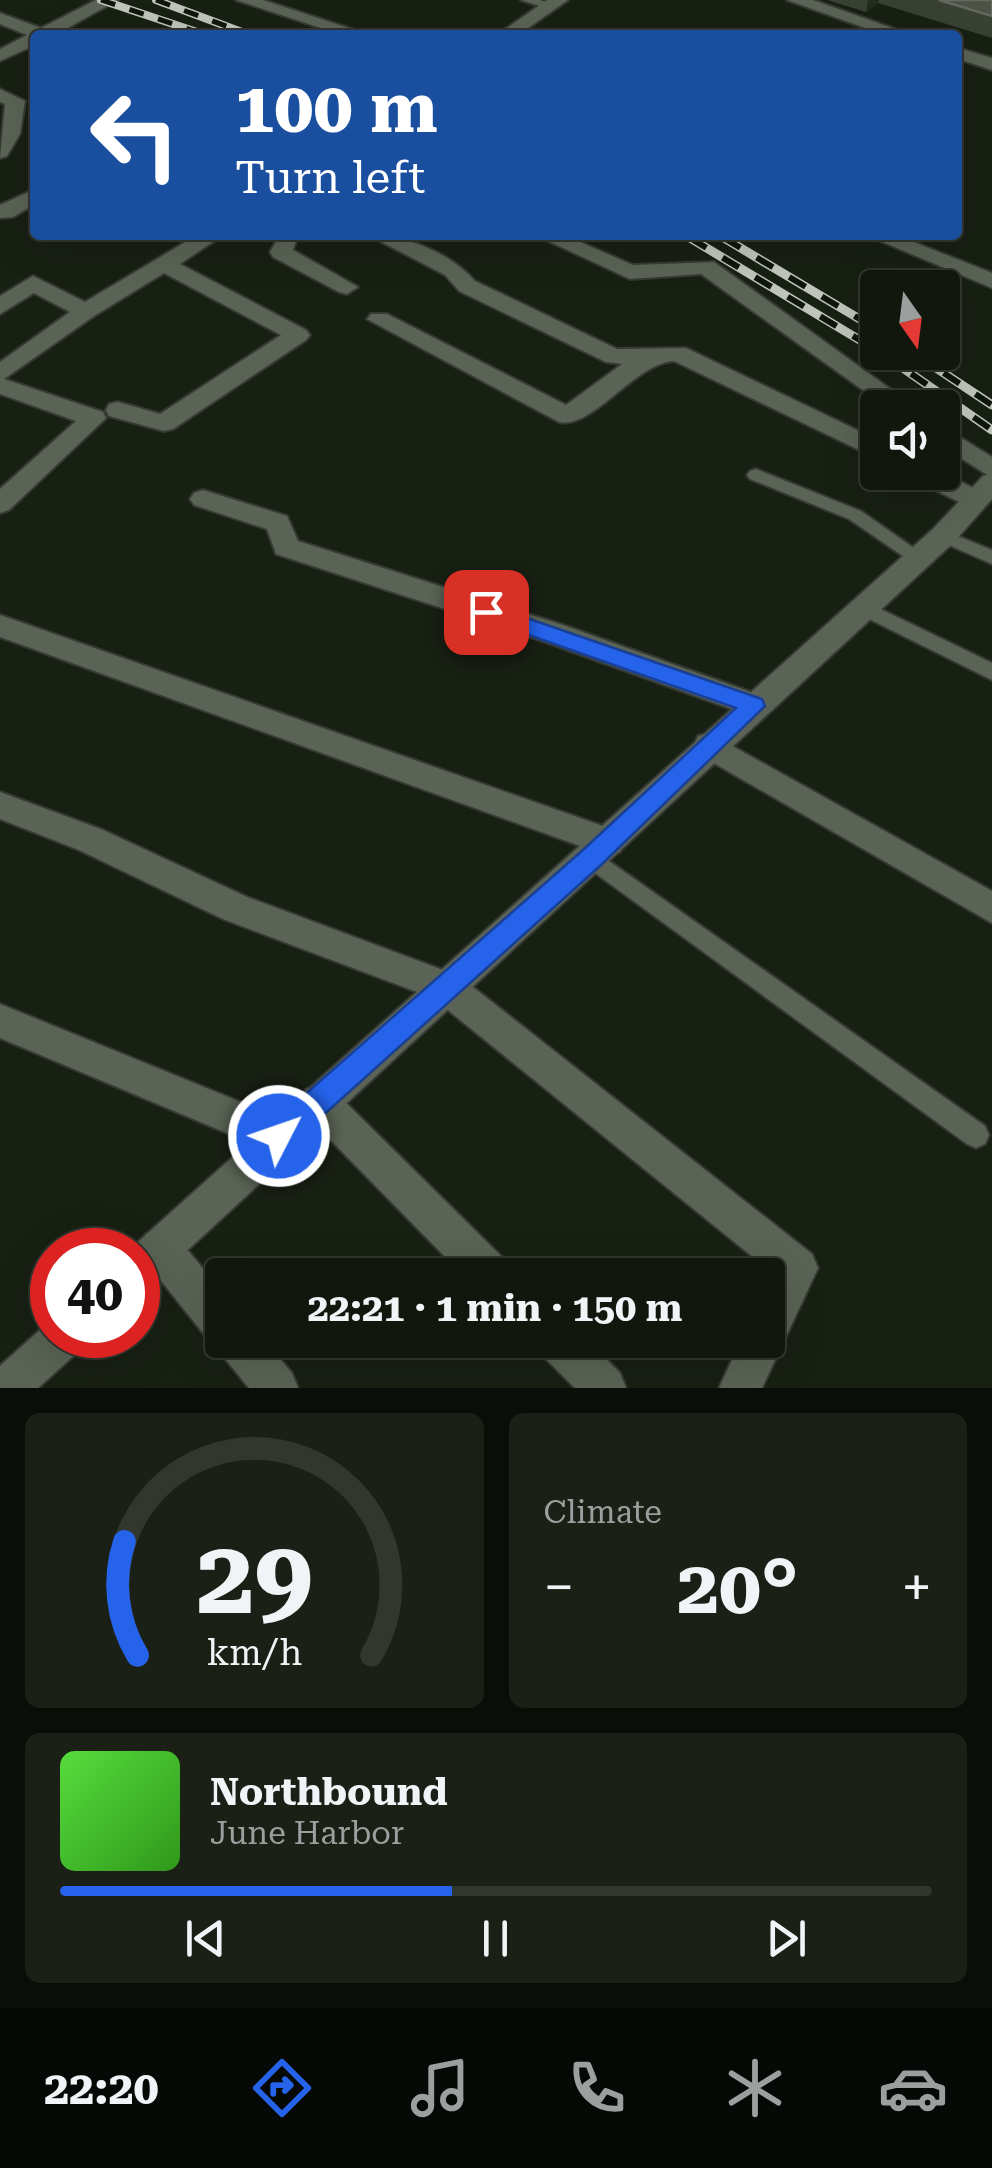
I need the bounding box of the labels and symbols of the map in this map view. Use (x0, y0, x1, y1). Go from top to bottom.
north arrow (860, 270, 960, 370)
pin (444, 570, 529, 655)
position arrow (227, 1084, 331, 1188)
speed limit sign: 40 (30, 1228, 160, 1358)

